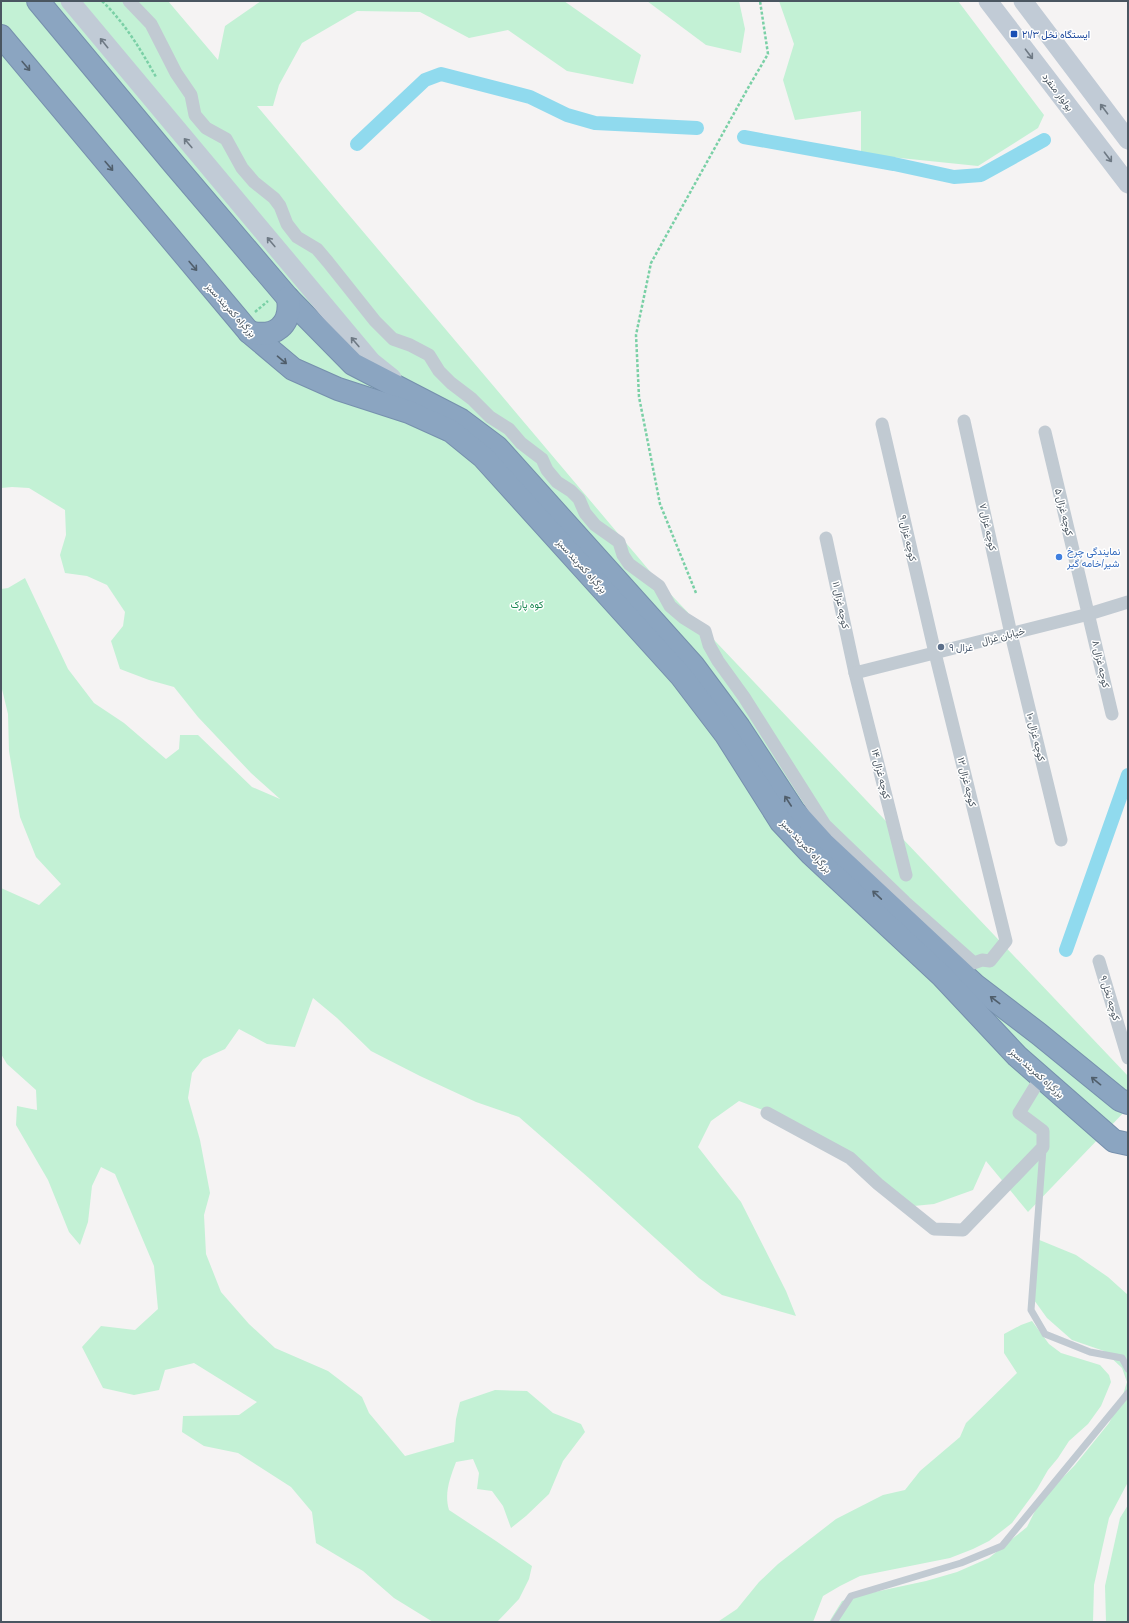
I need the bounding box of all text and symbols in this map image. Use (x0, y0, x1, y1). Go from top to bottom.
place label: ایستگاه نخل ۲۱/۳ (1022, 28, 1090, 41)
marker: ایستگاه نخل ۲۱/۳ (1009, 29, 1019, 39)
one-way arrow (100, 38, 108, 49)
one-way arrow (1025, 48, 1034, 59)
one-way arrow (21, 61, 30, 72)
street label: بولوار منفرد (1039, 70, 1077, 114)
one-way arrow (1100, 103, 1109, 114)
one-way arrow (183, 137, 192, 148)
one-way arrow (1104, 152, 1112, 163)
one-way arrow (105, 161, 113, 172)
one-way arrow (267, 237, 276, 248)
one-way arrow (188, 260, 197, 271)
street label: بزرگراه کمربند سبز (202, 279, 259, 340)
one-way arrow (350, 336, 359, 347)
one-way arrow (277, 355, 287, 364)
street label: کوچه غزال ۵ (1051, 487, 1076, 538)
street label: کوچه غزال ۷ (975, 502, 1000, 553)
street label: کوچه غزال ۹ (895, 514, 920, 563)
street label: بزرگراه کمربند سبز (553, 535, 610, 596)
place label: نمایندگی چرخ شیر/خامه گیر (1066, 545, 1120, 570)
marker: نمایندگی چرخ شیر/خامه گیر (1054, 552, 1064, 562)
street label: کوچه غزال ۱۱ (829, 580, 852, 631)
park label: کوه پارک (511, 598, 544, 612)
street label: خیابان غزال (980, 624, 1027, 648)
street label: کوچه غزال ۸ (1088, 639, 1113, 690)
place label: غزال ۹ (949, 641, 973, 654)
marker: غزال ۹ (936, 642, 946, 652)
street label: کوچه غزال ۱۰ (1023, 711, 1048, 763)
street label: کوچه غزال ۱۴ (868, 748, 894, 801)
street label: کوچه غزال ۱۲ (954, 756, 980, 809)
one-way arrow (783, 795, 791, 807)
street label: بزرگراه کمربند سبز (777, 816, 834, 876)
one-way arrow (872, 890, 882, 899)
street label: کوچه نخل ۹ (1096, 974, 1123, 1023)
one-way arrow (989, 996, 1000, 1004)
street label: بزرگراه کمربند سبز (1006, 1044, 1067, 1101)
one-way arrow (1091, 1077, 1102, 1086)

